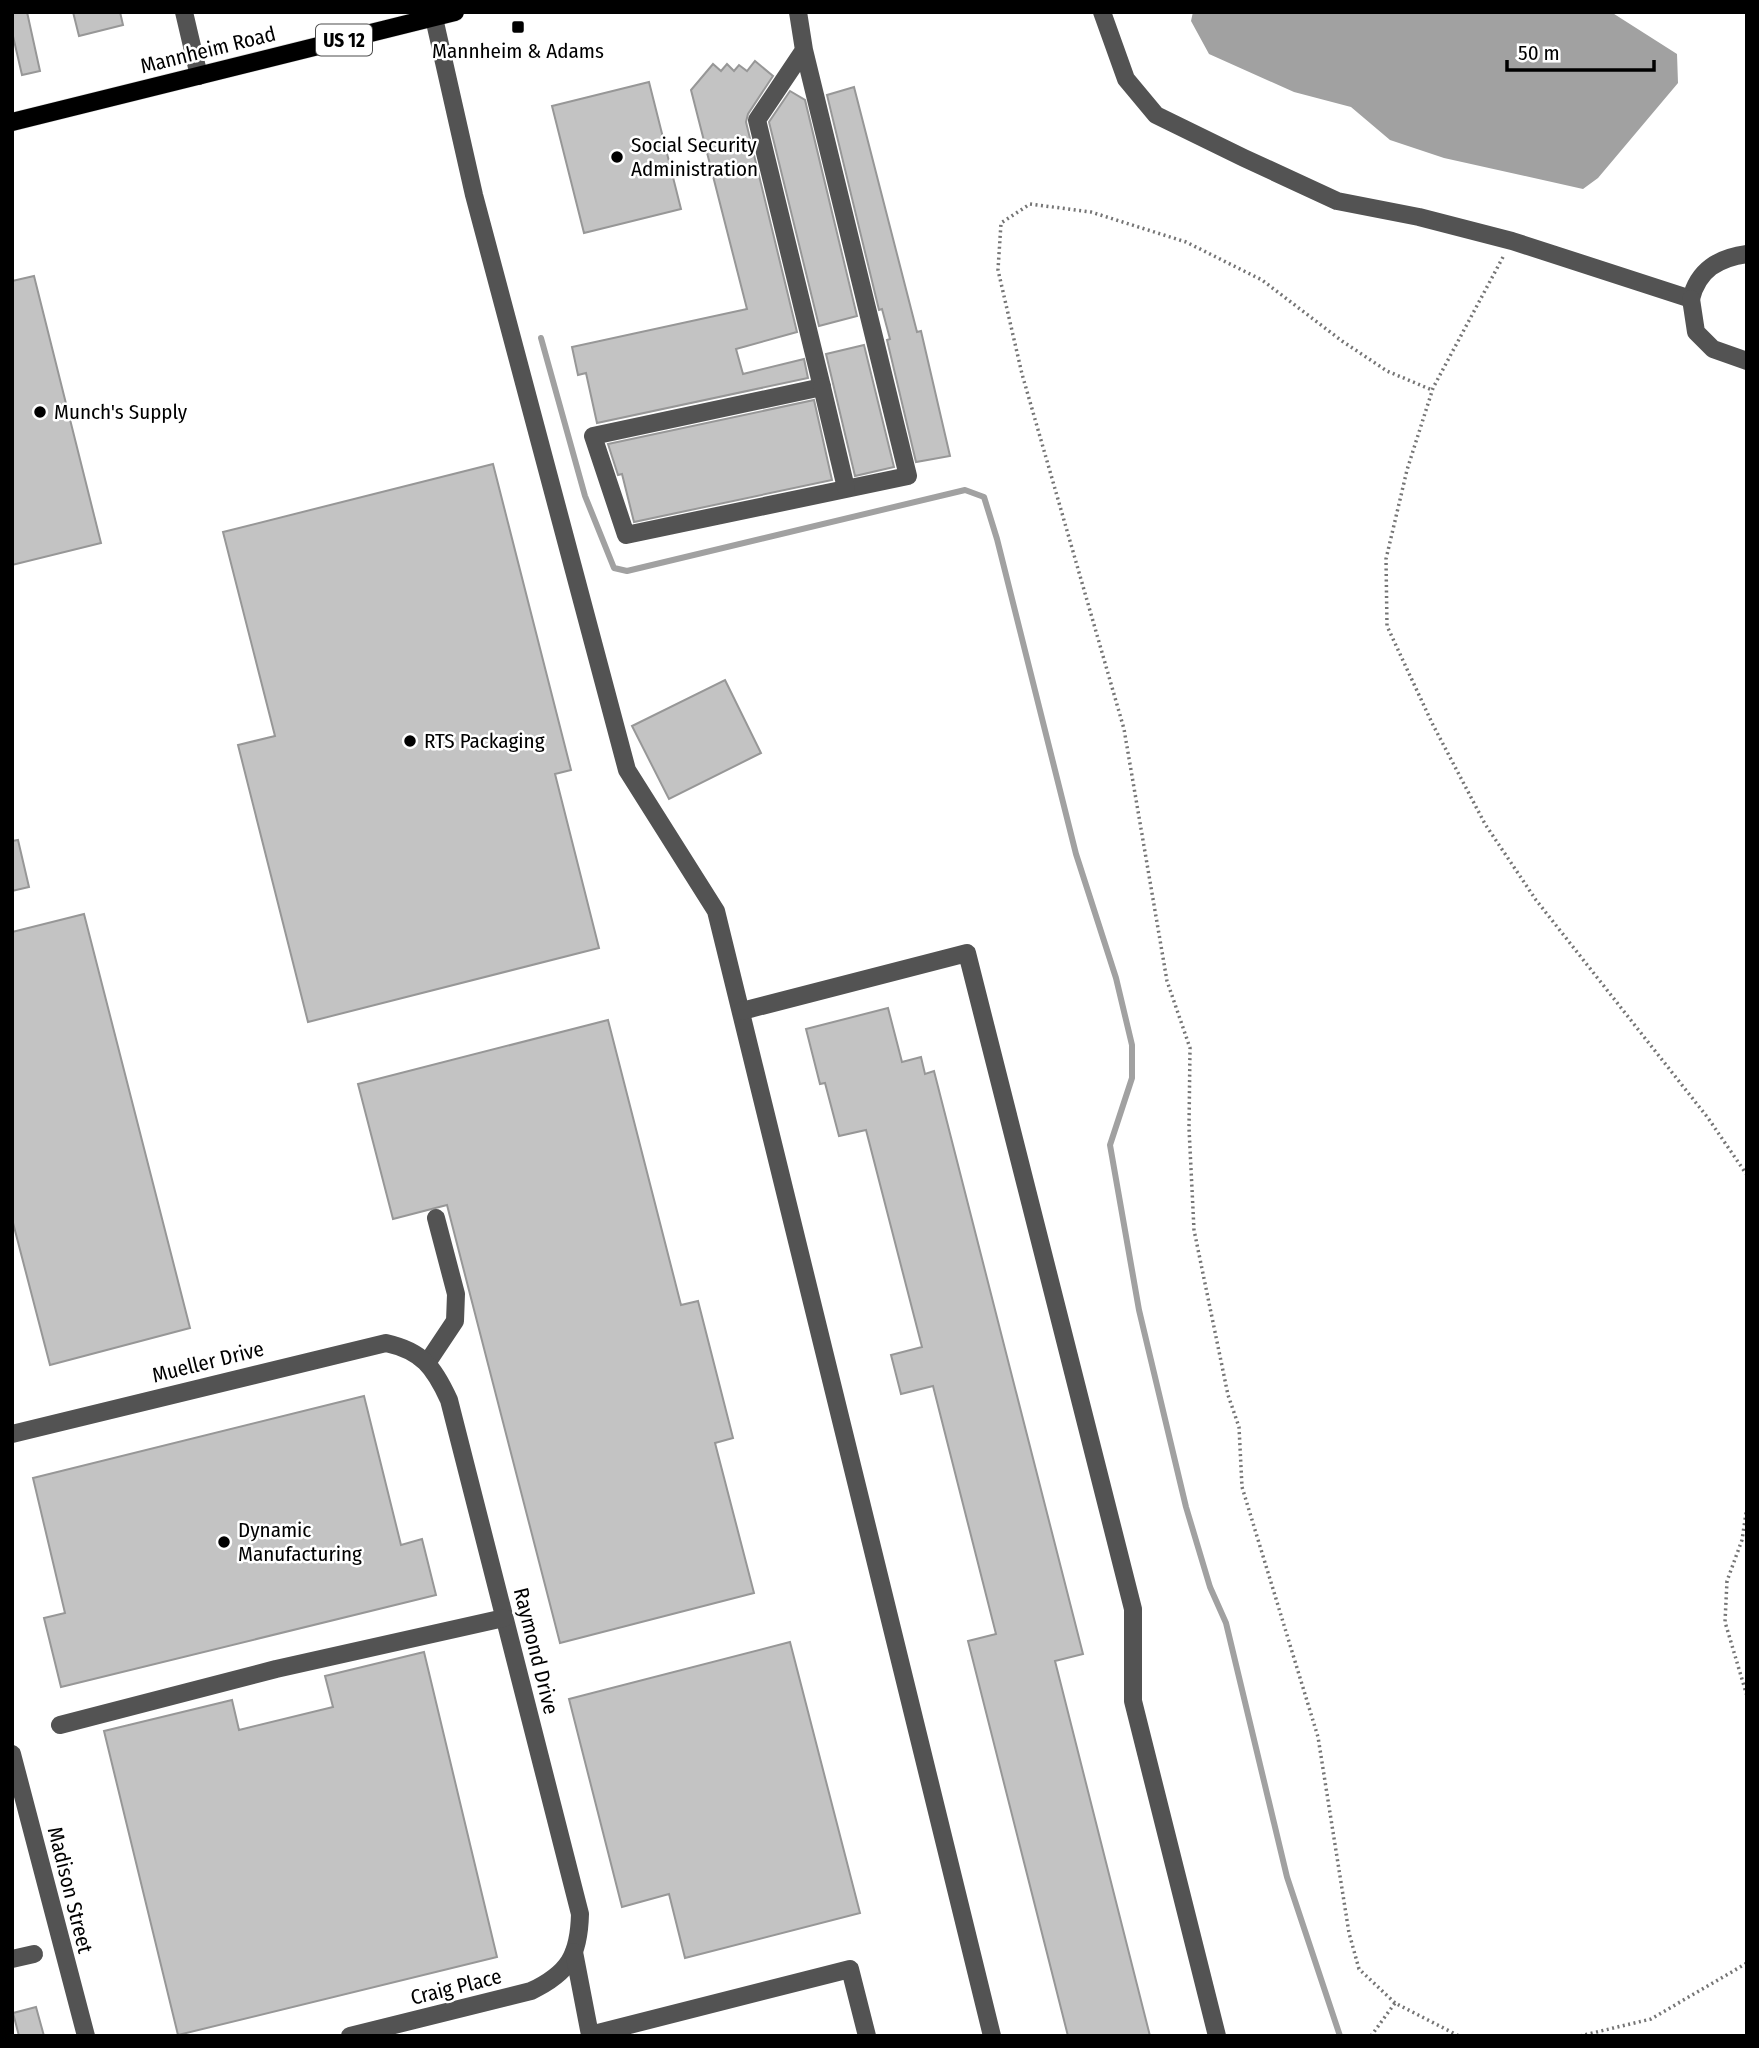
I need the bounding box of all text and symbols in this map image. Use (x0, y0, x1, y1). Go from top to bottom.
marker: Mannheim & Adams (510, 19, 526, 35)
street label: Mannheim Road (138, 21, 278, 79)
road number: US 12 (316, 24, 372, 56)
scale bar (1507, 28, 1654, 72)
place label: Mannheim & Adams (432, 38, 604, 64)
text: 50 m (1518, 40, 1560, 66)
place label: Social Security Administration (631, 132, 758, 182)
marker: Social Security Administration (609, 149, 625, 165)
place label: Munch's Supply (54, 399, 188, 425)
marker: Munch's Supply (32, 404, 48, 420)
place label: RTS Packaging (424, 728, 545, 754)
marker: RTS Packaging (402, 733, 418, 749)
street label: Mueller Drive (149, 1336, 267, 1388)
place label: Dynamic Manufacturing (238, 1517, 362, 1567)
marker: Dynamic Manufacturing (216, 1534, 232, 1550)
street label: Raymond Drive (508, 1585, 564, 1717)
street label: Madison Street (42, 1824, 98, 1956)
street label: Craig Place (408, 1963, 504, 2011)

